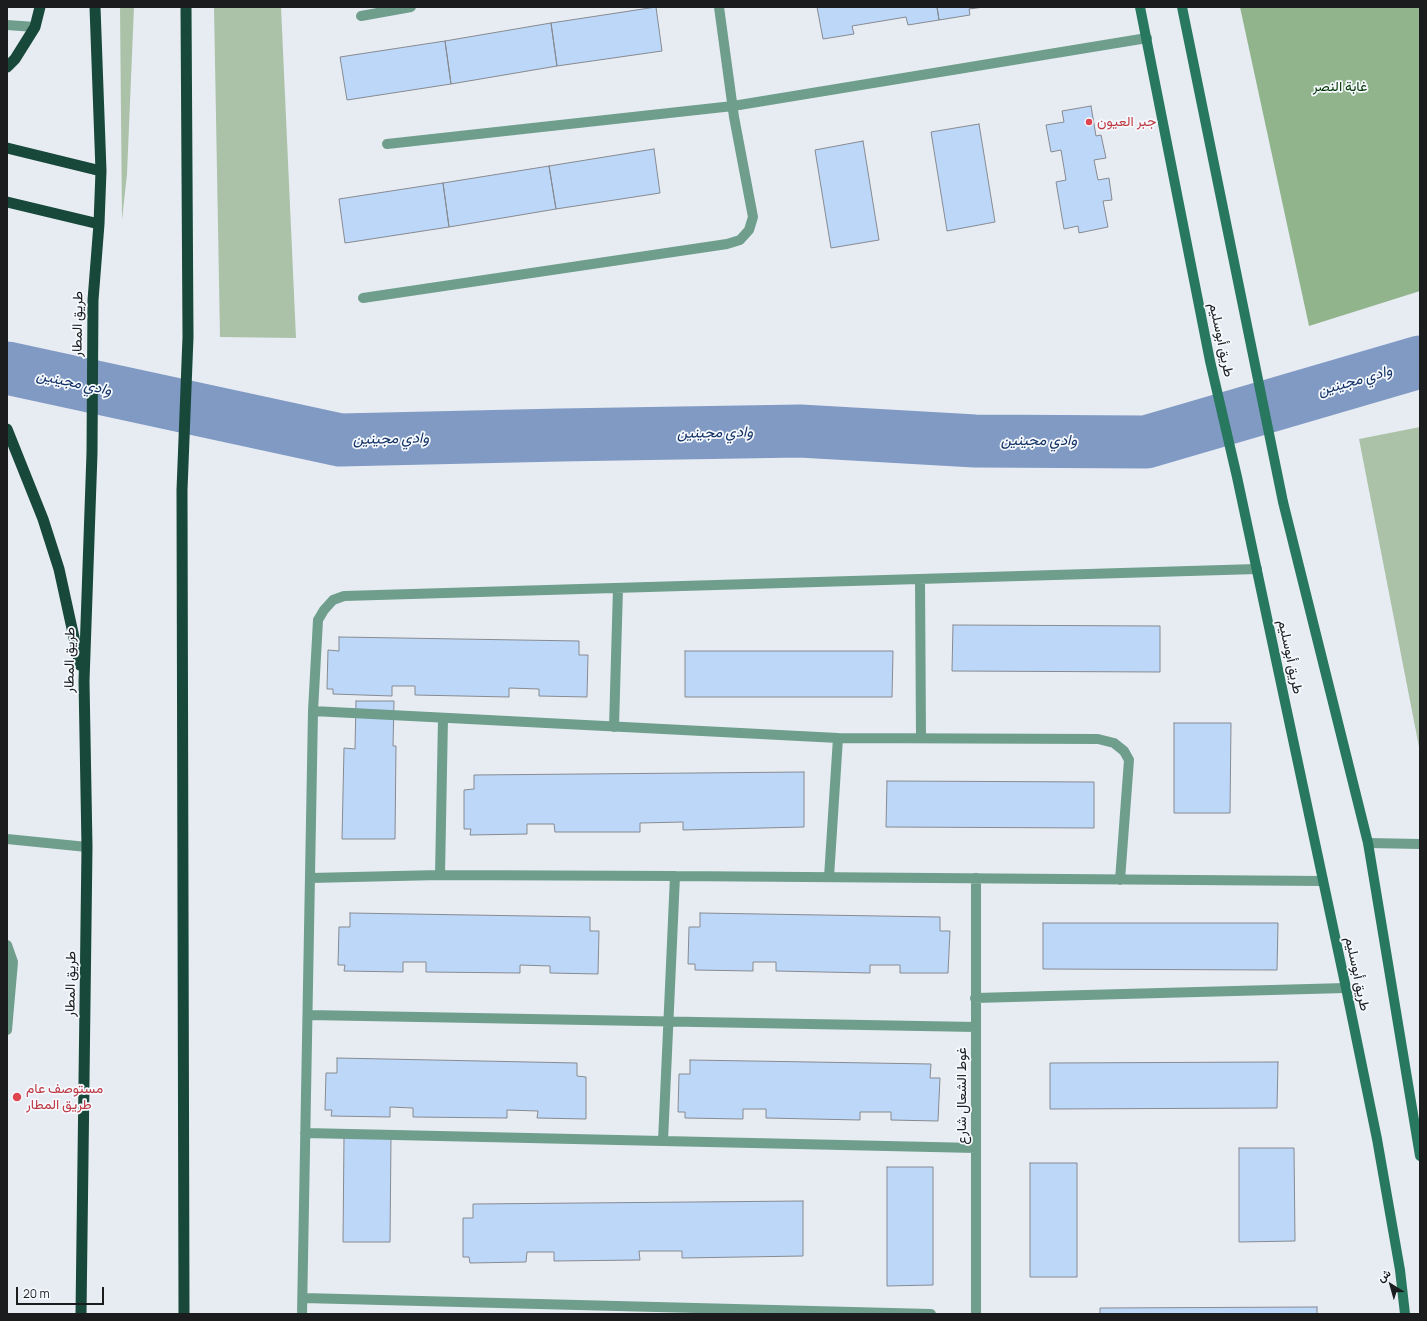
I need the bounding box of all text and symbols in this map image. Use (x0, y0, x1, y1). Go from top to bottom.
park label: غابة النصر (1313, 79, 1367, 95)
place label: جبر العيون (1097, 114, 1156, 130)
marker: جبر العيون (1084, 117, 1094, 127)
street label: طريق المطار (69, 291, 87, 357)
street label: طريق أبوسليم (1205, 301, 1237, 379)
water label: وادي مجينين (1316, 362, 1394, 400)
water label: وادي مجينين (35, 366, 113, 400)
water label: وادي مجينين (677, 423, 753, 443)
water label: وادي مجينين (353, 429, 429, 449)
water label: وادي مجينين (1001, 432, 1077, 450)
street label: طريق أبوسليم (1274, 618, 1306, 696)
street label: طريق المطار (61, 627, 79, 693)
street label: طريق أبوسليم (1341, 935, 1373, 1013)
street label: طريق المطار (62, 951, 80, 1017)
street label: غوط الشعال شارع (954, 1047, 970, 1145)
place label: مستوصف عام طريق المطار (26, 1081, 103, 1114)
marker: مستوصف عام طريق المطار (11, 1091, 23, 1103)
north arrow (1371, 1265, 1411, 1305)
text: ش (1374, 1265, 1393, 1285)
scale bar (18, 1279, 106, 1305)
text: 20 m (23, 1285, 50, 1302)

